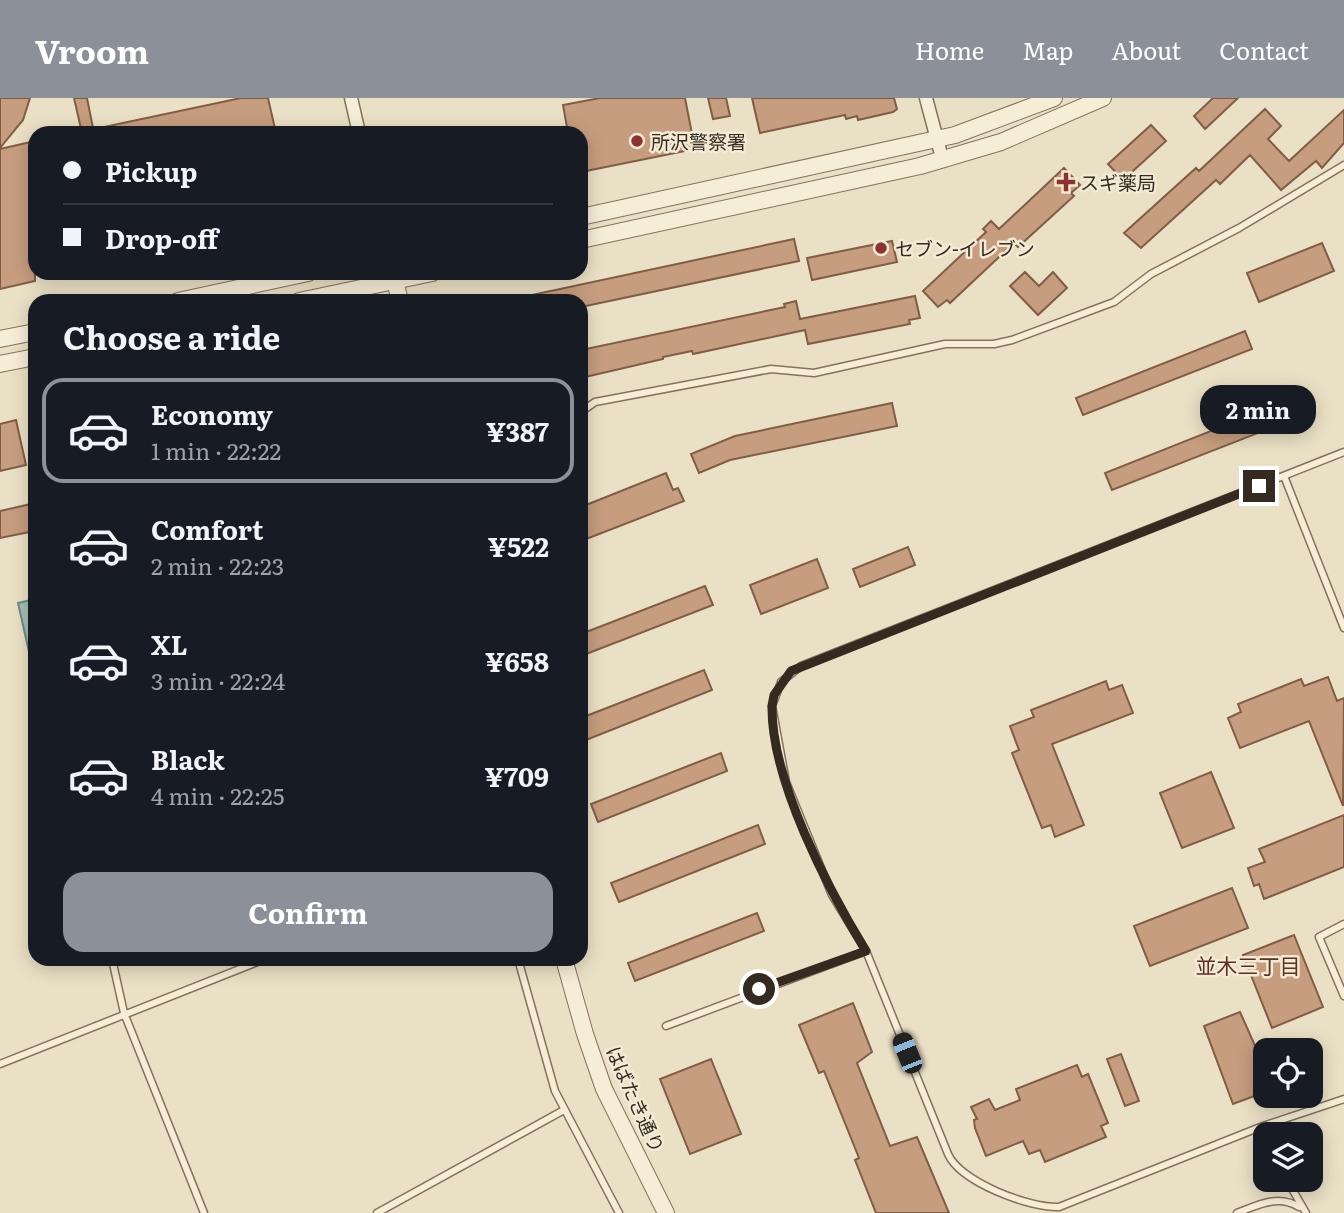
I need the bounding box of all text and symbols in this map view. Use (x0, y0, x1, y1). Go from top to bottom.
text: Vroom (35, 25, 149, 74)
text: Home (915, 32, 984, 67)
text: Map (1022, 32, 1073, 67)
text: About (1111, 32, 1181, 67)
text: Contact (1219, 32, 1309, 67)
place label: 所沢警察署 (651, 127, 746, 155)
marker: 所沢警察署 (629, 133, 645, 149)
text: Pickup (105, 151, 197, 190)
place label: スギ薬局 (1080, 168, 1156, 196)
marker: スギ薬局 (1058, 174, 1074, 190)
text: Drop-off (105, 218, 218, 257)
place label: セブン-イレブン (895, 234, 1035, 262)
marker: セブン-イレブン (873, 240, 889, 256)
text: Choose a ride (63, 312, 280, 360)
callout: 2 min (1201, 384, 1317, 434)
text: 2 min (1226, 392, 1290, 426)
text: Economy (151, 394, 273, 433)
icon: car (67, 399, 130, 462)
text: ¥387 (486, 411, 549, 450)
text: 1 min · 22:22 (151, 433, 281, 467)
route end (1243, 470, 1275, 502)
text: Comfort (151, 509, 263, 548)
icon: car (67, 514, 130, 577)
text: ¥522 (488, 526, 549, 565)
text: 2 min · 22:23 (151, 548, 284, 582)
text: XL (151, 624, 188, 663)
icon: car (67, 629, 130, 692)
text: ¥658 (485, 641, 549, 680)
text: 3 min · 22:24 (151, 663, 285, 697)
text: Black (151, 739, 225, 778)
icon: car (67, 744, 130, 807)
text: ¥709 (484, 756, 549, 795)
text: 4 min · 22:25 (151, 778, 284, 812)
button: Confirm (63, 872, 553, 952)
district label: 並木三丁目 (1196, 949, 1301, 980)
route start (743, 973, 775, 1005)
car (890, 1030, 925, 1076)
map controls (1253, 1038, 1323, 1192)
button: locate (1253, 1038, 1323, 1108)
street label: はばたき通り (600, 1041, 672, 1157)
button: layers (1253, 1122, 1323, 1192)

